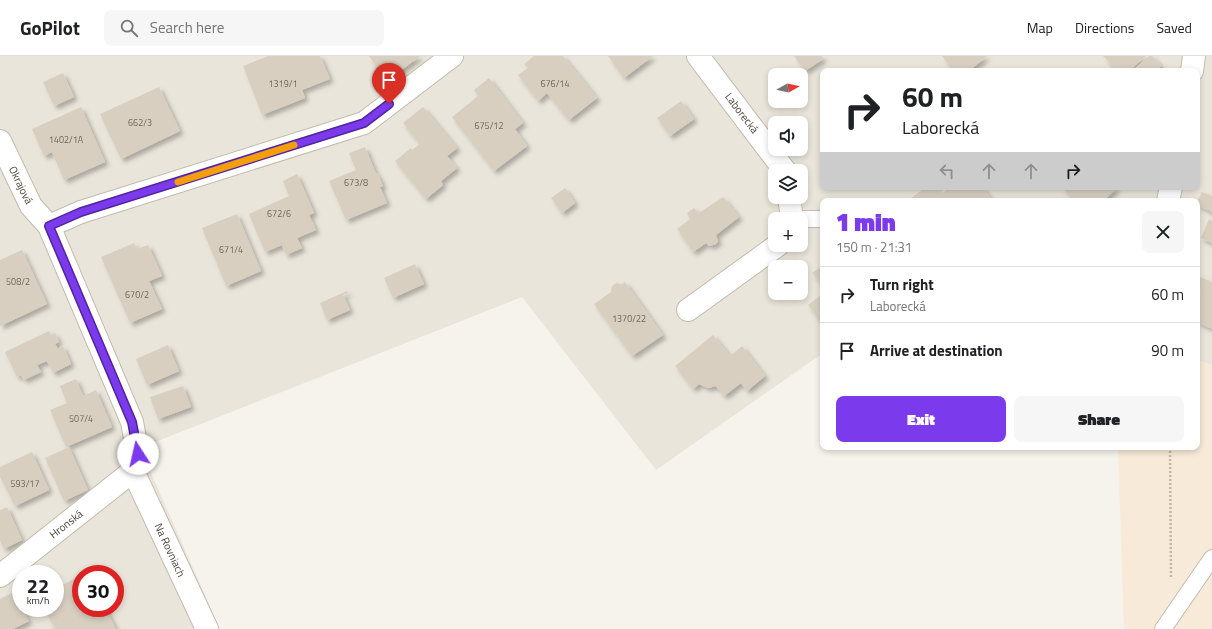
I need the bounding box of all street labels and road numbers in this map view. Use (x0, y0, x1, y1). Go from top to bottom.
street label: Laborecká (721, 89, 763, 137)
street label: Okrajová (5, 163, 37, 207)
street label: Hronská (46, 505, 87, 542)
street label: Na Rovniach (151, 521, 189, 580)

